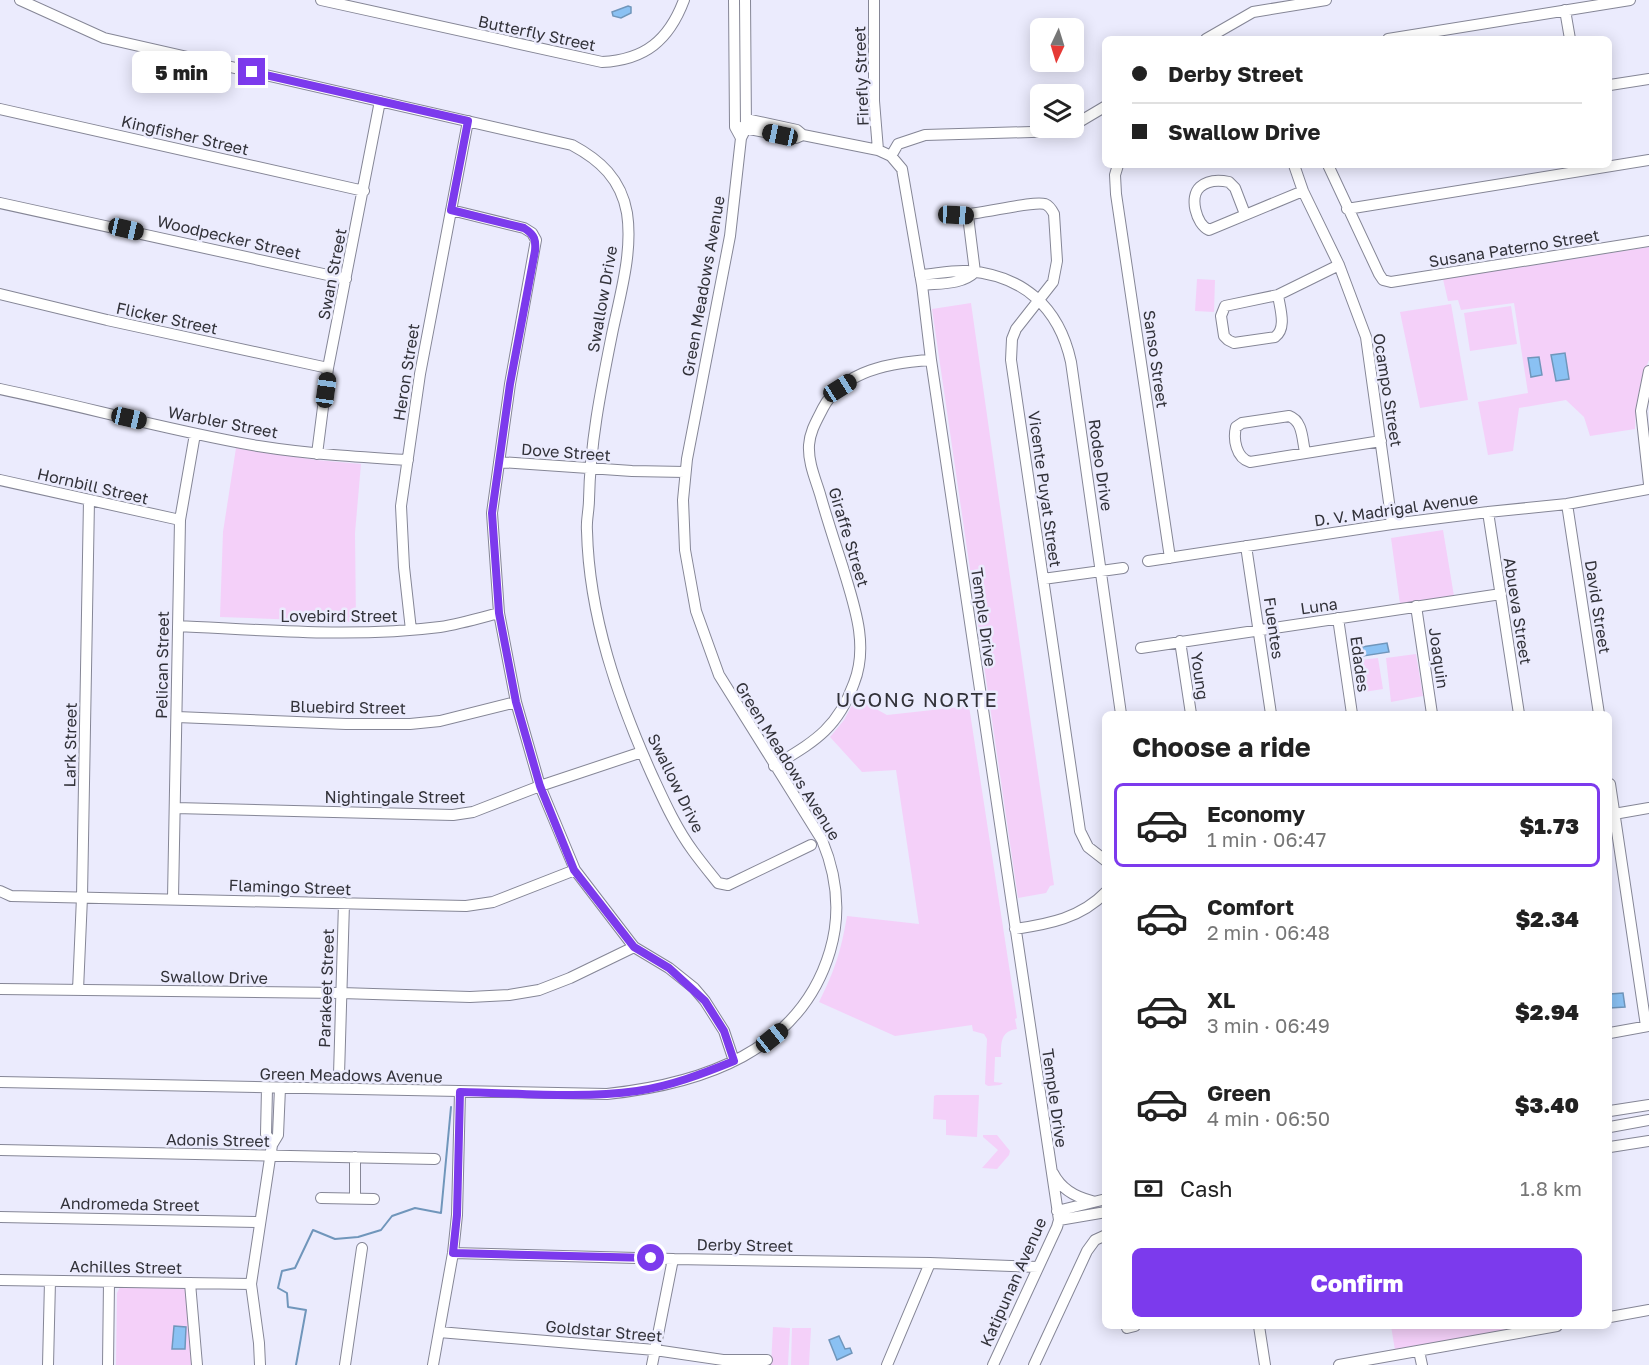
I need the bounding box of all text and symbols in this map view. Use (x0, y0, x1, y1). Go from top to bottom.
street label: Butterfly Street (476, 11, 598, 55)
north arrow (1030, 18, 1084, 72)
map controls (1030, 18, 1084, 138)
street label: Firefly Street (849, 26, 873, 126)
callout: 5 min (132, 51, 231, 93)
route end (238, 58, 265, 85)
text: 5 min (155, 60, 208, 84)
text: Derby Street (1168, 60, 1303, 87)
button: layers (1030, 84, 1084, 138)
street label: Kingfisher Street (119, 111, 251, 159)
text: Swallow Drive (1168, 118, 1321, 145)
car (761, 122, 799, 148)
street label: Green Meadows Avenue (677, 194, 729, 378)
car (938, 205, 974, 225)
street label: Woodpecker Street (155, 211, 303, 263)
car (106, 216, 146, 242)
street label: Susana Paterno Street (1427, 225, 1601, 271)
street label: Swan Street (313, 226, 351, 322)
street label: Swallow Drive (583, 244, 621, 354)
street label: Flicker Street (114, 297, 220, 339)
street label: Sanso Street (1139, 309, 1173, 409)
street label: Heron Street (388, 322, 424, 422)
street label: Ocampo Street (1369, 332, 1407, 448)
car (315, 371, 337, 409)
car (820, 371, 860, 405)
street label: Warbler Street (166, 402, 280, 442)
car (109, 405, 149, 431)
street label: Vicente Puyat Street (1024, 410, 1066, 568)
street label: Rodeo Drive (1085, 418, 1117, 512)
street label: Dove Street (521, 439, 611, 465)
street label: Hornbill Street (35, 463, 151, 509)
street label: Giraffe Street (824, 485, 874, 589)
street label: D. V. Madrigal Avenue (1313, 488, 1479, 530)
street label: Abueva Street (1500, 556, 1536, 666)
street label: David Street (1581, 559, 1615, 655)
street label: Temple Drive (967, 566, 1001, 668)
street label: Luna (1299, 593, 1339, 619)
street label: Fuentes (1260, 596, 1288, 660)
street label: Lovebird Street (280, 606, 398, 626)
street label: Pelican Street (151, 611, 173, 719)
street label: Joaquin (1425, 626, 1453, 690)
street label: Edades (1346, 635, 1374, 693)
street label: Young (1187, 651, 1213, 701)
street label: Green Meadows Avenue (731, 678, 845, 844)
district label: UGONG NORTE (836, 687, 998, 711)
street label: Bluebird Street (290, 696, 406, 718)
street label: Lark Street (59, 702, 81, 788)
street label: Swallow Drive (643, 730, 709, 836)
text: Choose a ride (1132, 731, 1311, 763)
street label: Nightingale Street (325, 787, 465, 807)
icon: car (1135, 798, 1189, 852)
text: Economy (1207, 800, 1305, 827)
text: $1.73 (1519, 812, 1579, 839)
text: 1 min · 06:47 (1207, 827, 1326, 851)
street label: Flamingo Street (228, 875, 352, 899)
icon: car (1135, 891, 1189, 945)
text: Comfort (1207, 893, 1294, 920)
text: $2.34 (1516, 905, 1579, 932)
text: 2 min · 06:48 (1207, 920, 1330, 944)
street label: Parakeet Street (314, 928, 338, 1048)
street label: Swallow Drive (160, 966, 268, 988)
icon: car (1135, 984, 1189, 1038)
text: XL (1207, 986, 1235, 1013)
text: $2.94 (1515, 998, 1579, 1025)
text: 3 min · 06:49 (1207, 1013, 1330, 1037)
car (752, 1020, 792, 1056)
street label: Temple Drive (1038, 1047, 1072, 1149)
street label: Green Meadows Avenue (259, 1063, 443, 1087)
icon: car (1135, 1077, 1189, 1131)
text: Green (1207, 1079, 1271, 1106)
text: $3.40 (1515, 1091, 1579, 1118)
text: 4 min · 06:50 (1207, 1106, 1330, 1130)
street label: Adonis Street (166, 1129, 270, 1151)
icon: cash (1132, 1172, 1165, 1205)
text: Cash (1180, 1175, 1233, 1202)
text: 1.8 km (1520, 1176, 1582, 1200)
street label: Andromeda Street (60, 1193, 200, 1215)
street label: Katipunan Avenue (976, 1214, 1050, 1350)
street label: Derby Street (697, 1234, 793, 1256)
route start (637, 1244, 664, 1271)
button: Confirm (1132, 1248, 1582, 1317)
street label: Achilles Street (70, 1256, 182, 1278)
street label: Goldstar Street (545, 1316, 663, 1346)

